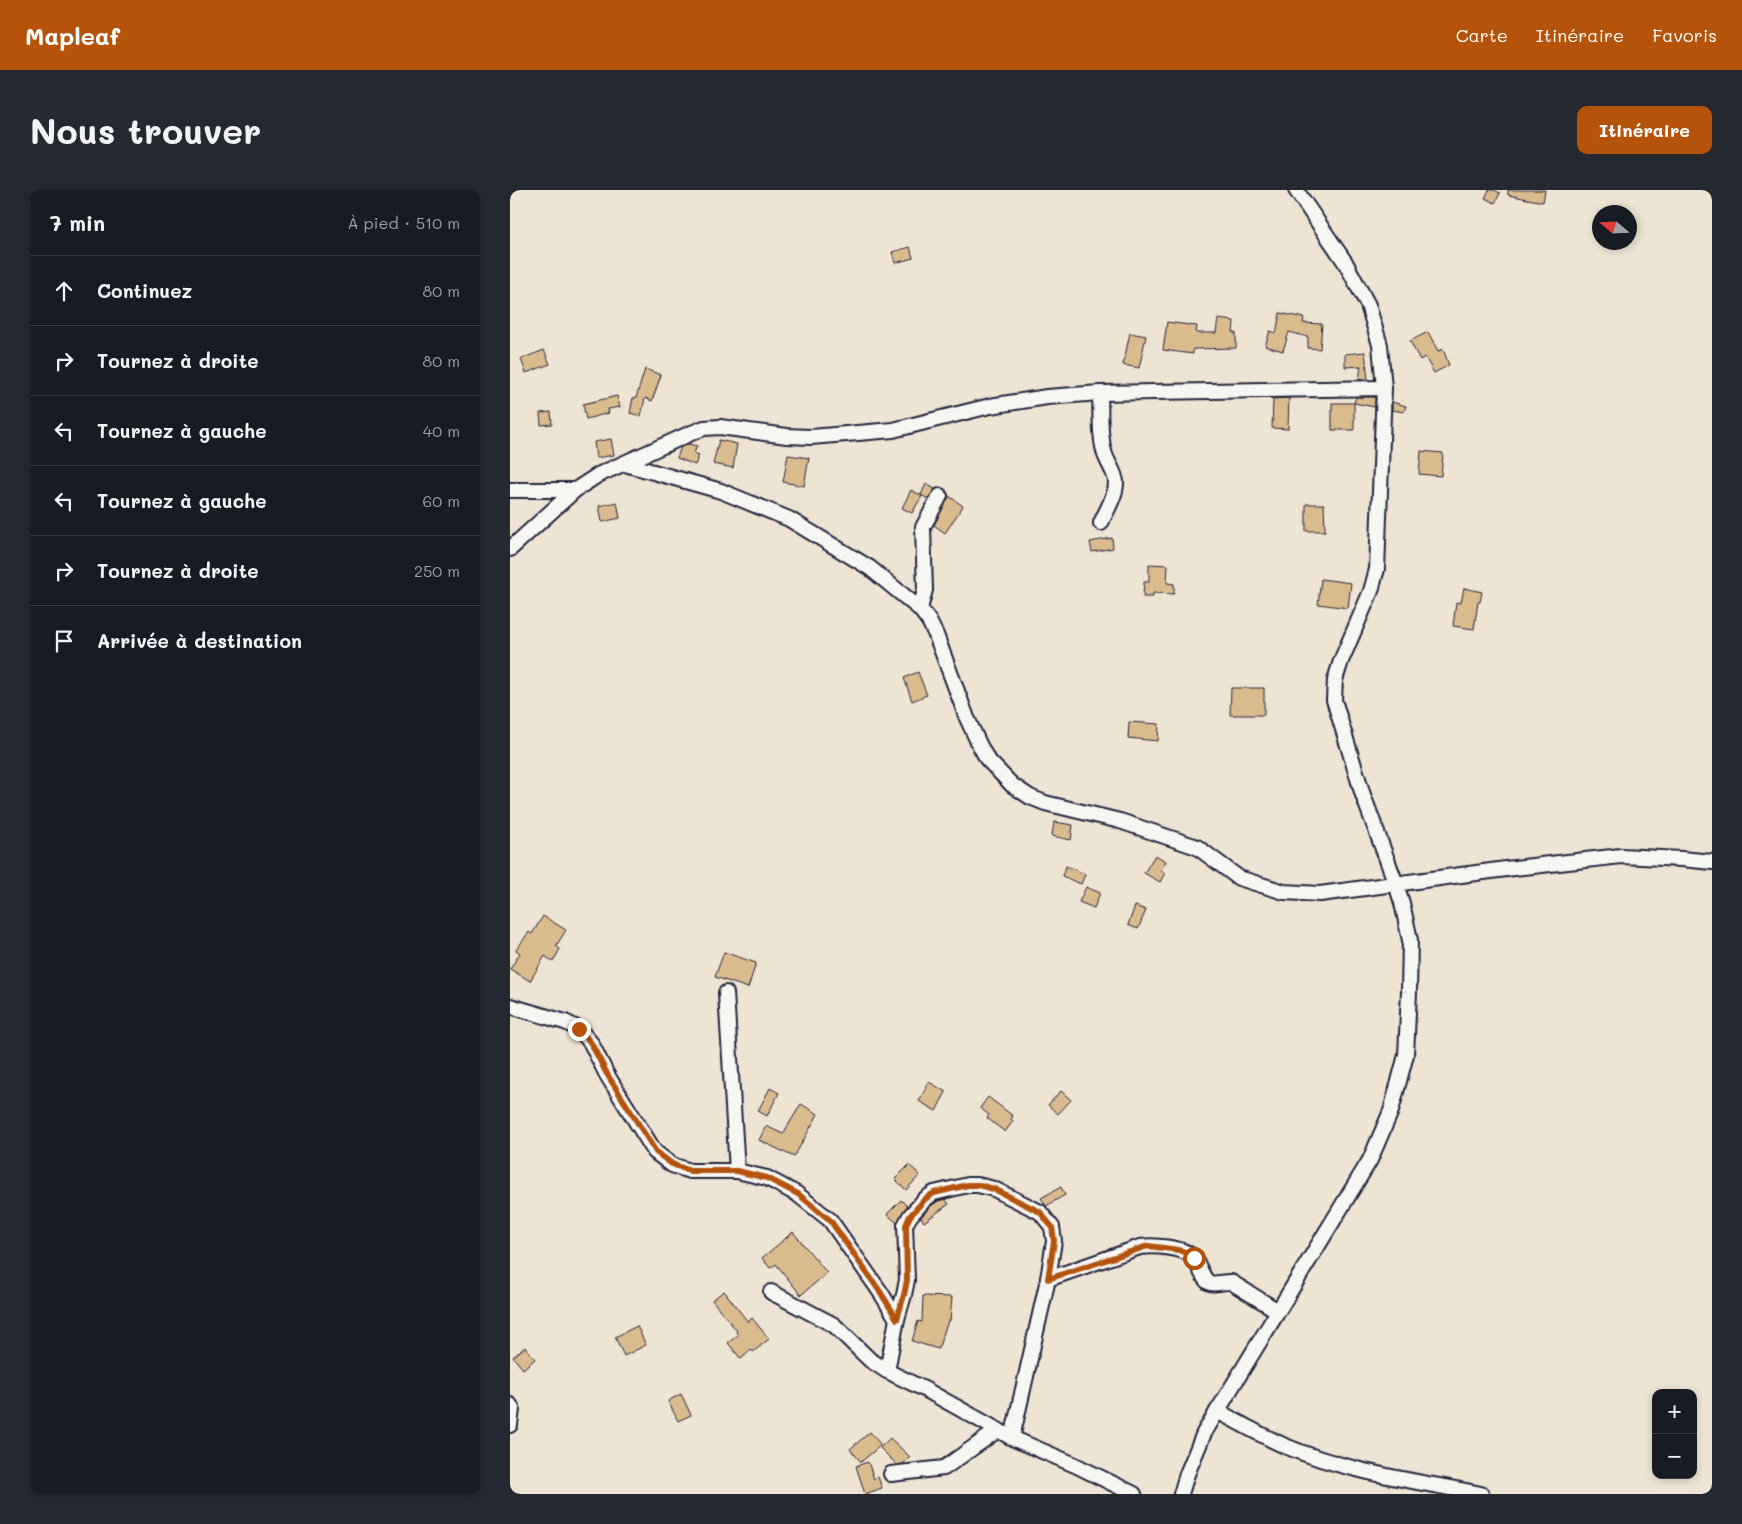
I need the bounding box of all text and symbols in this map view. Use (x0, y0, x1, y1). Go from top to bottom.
text: Mapleaf (25, 20, 120, 51)
text: Carte (1456, 23, 1508, 47)
text: Itinéraire (1536, 23, 1624, 47)
text: Favoris (1652, 23, 1717, 47)
button: Itinéraire (1577, 106, 1712, 154)
text: Nous trouver (30, 107, 261, 153)
north arrow (1592, 205, 1637, 250)
text: 7 min (50, 209, 105, 236)
text: À pied · 510 m (348, 212, 460, 233)
icon: ahead (50, 277, 78, 305)
text: Continuez (97, 278, 192, 303)
text: 80 m (423, 280, 460, 301)
icon: right (50, 347, 78, 375)
text: Tournez à droite (97, 348, 259, 373)
text: 80 m (423, 350, 460, 371)
icon: left (50, 417, 78, 445)
text: Tournez à gauche (97, 418, 266, 443)
text: 40 m (423, 420, 460, 441)
icon: left (50, 487, 78, 515)
text: Tournez à gauche (97, 488, 266, 513)
text: 60 m (423, 490, 460, 511)
icon: right (50, 557, 78, 585)
text: Tournez à droite (97, 558, 259, 583)
text: 250 m (414, 560, 460, 581)
icon: arrive (50, 627, 78, 655)
text: Arrivée à destination (97, 628, 302, 653)
route end (568, 1018, 591, 1041)
route start (1183, 1247, 1206, 1270)
map controls (1652, 1389, 1697, 1479)
button: + (1652, 1389, 1697, 1434)
button: − (1652, 1434, 1697, 1479)

